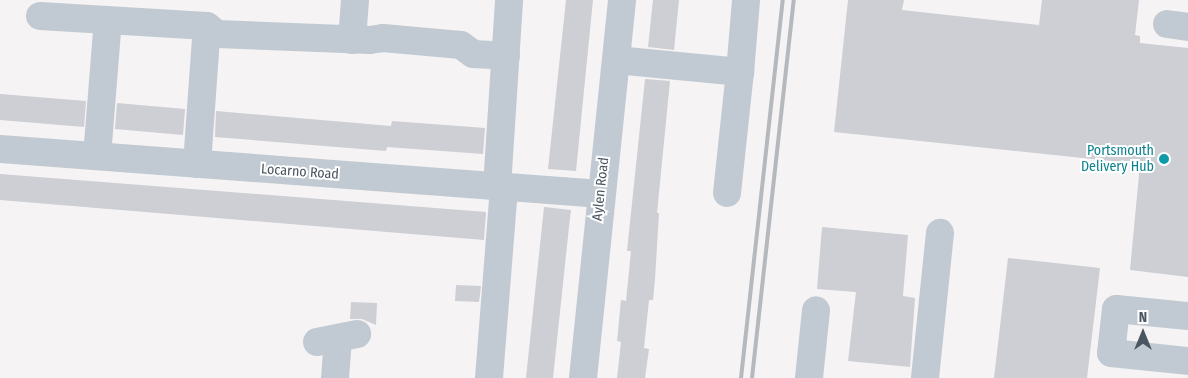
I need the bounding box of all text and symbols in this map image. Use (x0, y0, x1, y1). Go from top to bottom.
place label: Portsmouth Delivery Hub (1081, 143, 1154, 176)
marker: Portsmouth Delivery Hub (1158, 153, 1170, 165)
street label: Aylen Road (589, 156, 613, 222)
street label: Locarno Road (261, 161, 339, 183)
north arrow (1118, 308, 1168, 358)
text: N (1139, 309, 1147, 326)

